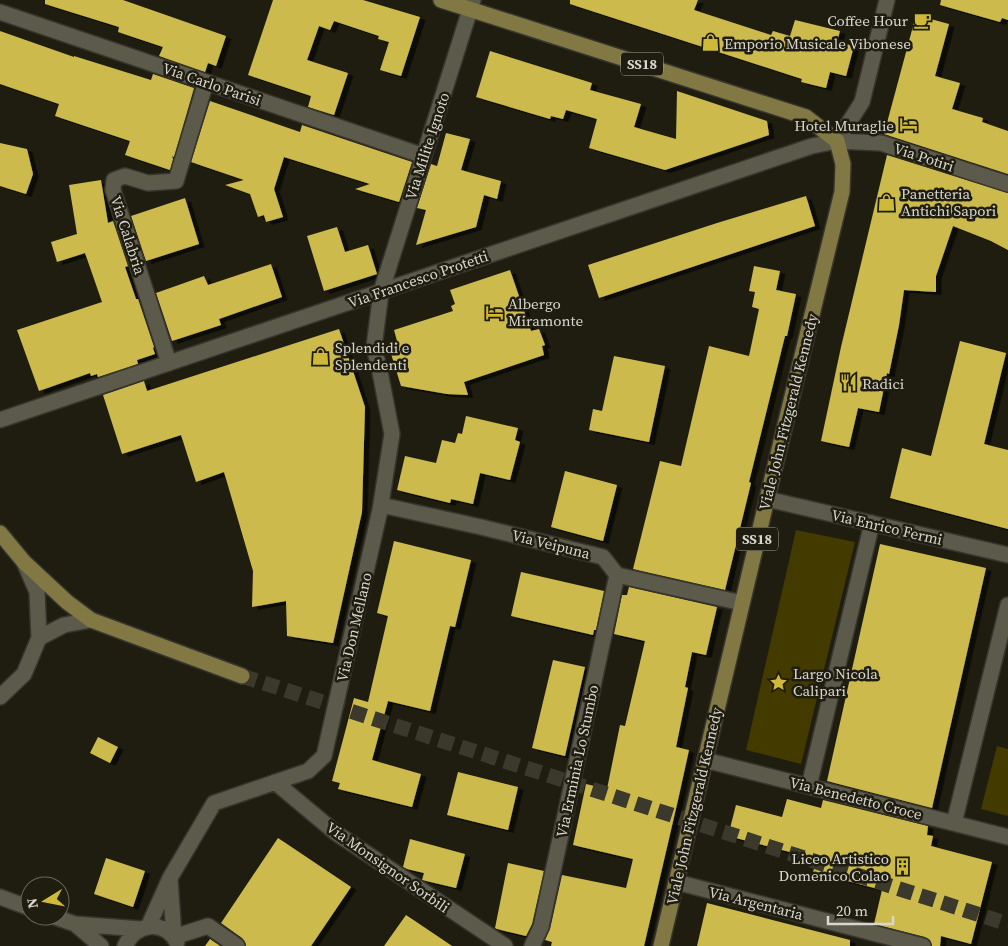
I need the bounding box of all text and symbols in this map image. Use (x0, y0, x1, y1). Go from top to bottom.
place label: Coffee Hour (827, 10, 909, 31)
cafe icon: Coffee Hour (912, 10, 932, 30)
shop icon: Emporio Musicale Vibonese (700, 33, 720, 53)
place label: Emporio Musicale Vibonese (724, 33, 911, 54)
road number: SS18 (621, 52, 663, 76)
street label: Via Carlo Parisi (160, 57, 264, 111)
street label: Via Milite Ignoto (400, 90, 454, 202)
place label: Hotel Muraglie (794, 115, 894, 136)
hotel icon: Hotel Muraglie (898, 115, 918, 135)
street label: Via Potiri (891, 137, 957, 177)
place label: Panetteria Antichi Sapori (901, 183, 996, 221)
shop icon: Panetteria Antichi Sapori (877, 192, 897, 212)
street label: Via Calabria (105, 193, 151, 277)
street label: Via Francesco Protetti (345, 245, 491, 313)
place label: Albergo Miramonte (508, 293, 583, 331)
hotel icon: Albergo Miramonte (484, 302, 504, 322)
street label: Viale John Fitzgerald Kennedy (753, 311, 823, 512)
place label: Splendidi e Splendenti (335, 337, 410, 375)
shop icon: Splendidi e Splendenti (311, 346, 331, 366)
restaurant icon: Radici (838, 373, 858, 393)
place label: Radici (862, 373, 904, 394)
street label: Via Enrico Fermi (829, 504, 945, 550)
street label: Via Veipuna (510, 524, 593, 564)
road number: SS18 (736, 528, 778, 550)
street label: Via Don Mellano (331, 570, 377, 684)
place label: Largo Nicola Calipari (793, 663, 878, 701)
place icon: Largo Nicola Calipari (769, 672, 789, 692)
street label: Via Erminia Lo Stumbo (551, 683, 603, 839)
street label: Viale John Fitzgerald Kennedy (661, 705, 727, 907)
street label: Via Benedetto Croce (788, 771, 925, 825)
street label: Via Monsignor Sorbili (322, 817, 454, 917)
place label: Liceo Artistico Domenico Colao (779, 848, 889, 886)
building icon: Liceo Artistico Domenico Colao (893, 857, 913, 877)
north arrow (20, 876, 70, 926)
street label: Via Argentaria (707, 881, 806, 925)
scale bar (828, 894, 893, 926)
text: N (21, 896, 43, 910)
text: 20 m (836, 900, 868, 921)

